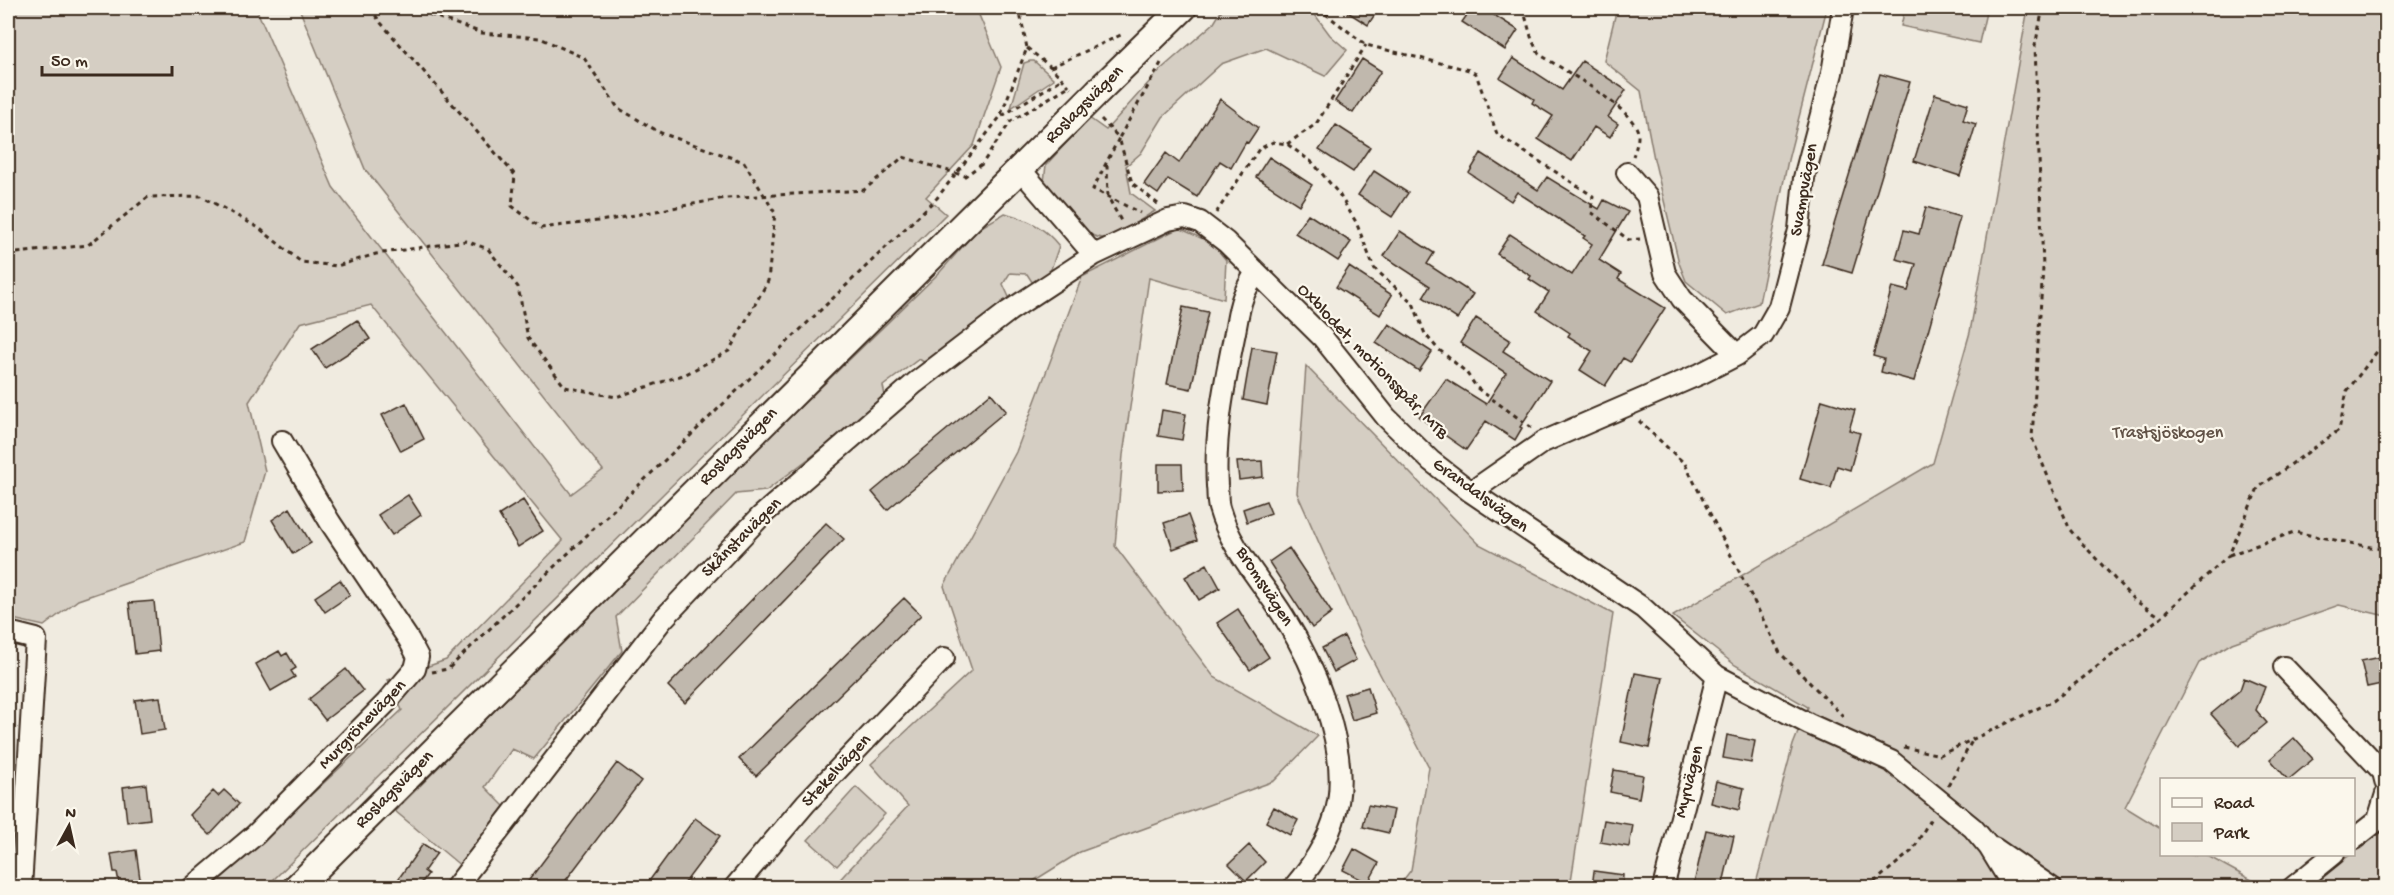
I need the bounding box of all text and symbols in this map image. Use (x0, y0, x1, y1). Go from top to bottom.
scale bar (42, 39, 172, 77)
text: 50 m (51, 52, 88, 73)
street label: Roslagsvägen (1041, 61, 1129, 149)
street label: Svampvägen (1787, 141, 1824, 238)
street label: Oxblodet, motionsspår, MTB (1292, 280, 1453, 445)
street label: Roslagsvägen (695, 403, 783, 491)
park label: Trastsjöskogen (2112, 423, 2224, 444)
street label: Grandalsvägen (1428, 454, 1532, 538)
street label: Skånstavägen (697, 493, 787, 583)
street label: Bromsvägen (1230, 543, 1298, 631)
street label: Murgrönevägen (315, 675, 412, 774)
street label: Stekelvägen (798, 730, 876, 812)
street label: Myrvägen (1671, 743, 1709, 820)
street label: Roslagsvägen (351, 746, 439, 834)
legend (2160, 778, 2355, 856)
text: Road (2214, 794, 2255, 815)
north arrow (39, 796, 99, 856)
text: N (64, 804, 78, 825)
text: Park (2213, 824, 2250, 845)

